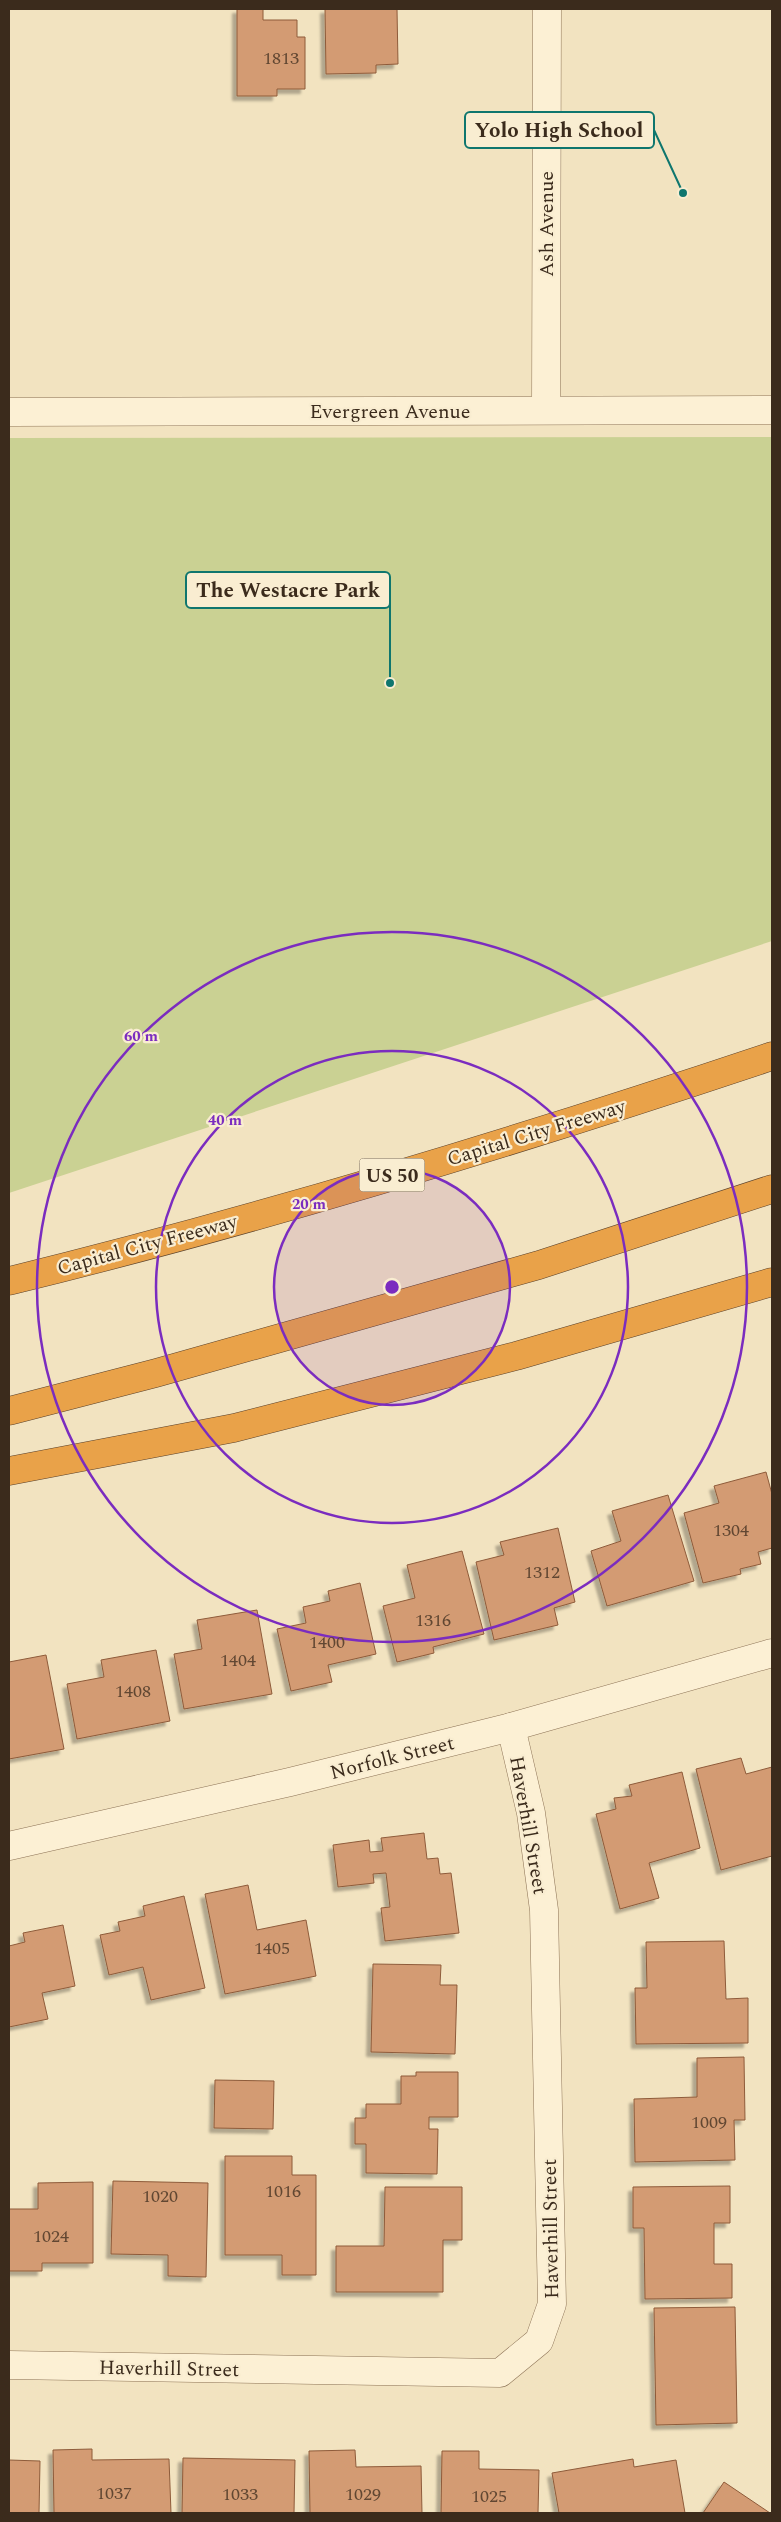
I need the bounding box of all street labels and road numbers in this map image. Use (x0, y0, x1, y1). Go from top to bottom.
street label: Ash Avenue (532, 171, 562, 277)
street label: Evergreen Avenue (310, 397, 470, 427)
street label: Capital City Freeway (443, 1091, 631, 1174)
road number: US 50 (360, 1158, 424, 1192)
street label: Capital City Freeway (54, 1206, 242, 1283)
street label: Norfolk Street (327, 1728, 458, 1788)
street label: Haverhill Street (501, 1754, 555, 1897)
street label: Haverhill Street (535, 2159, 567, 2299)
street label: Haverhill Street (99, 2353, 239, 2385)

